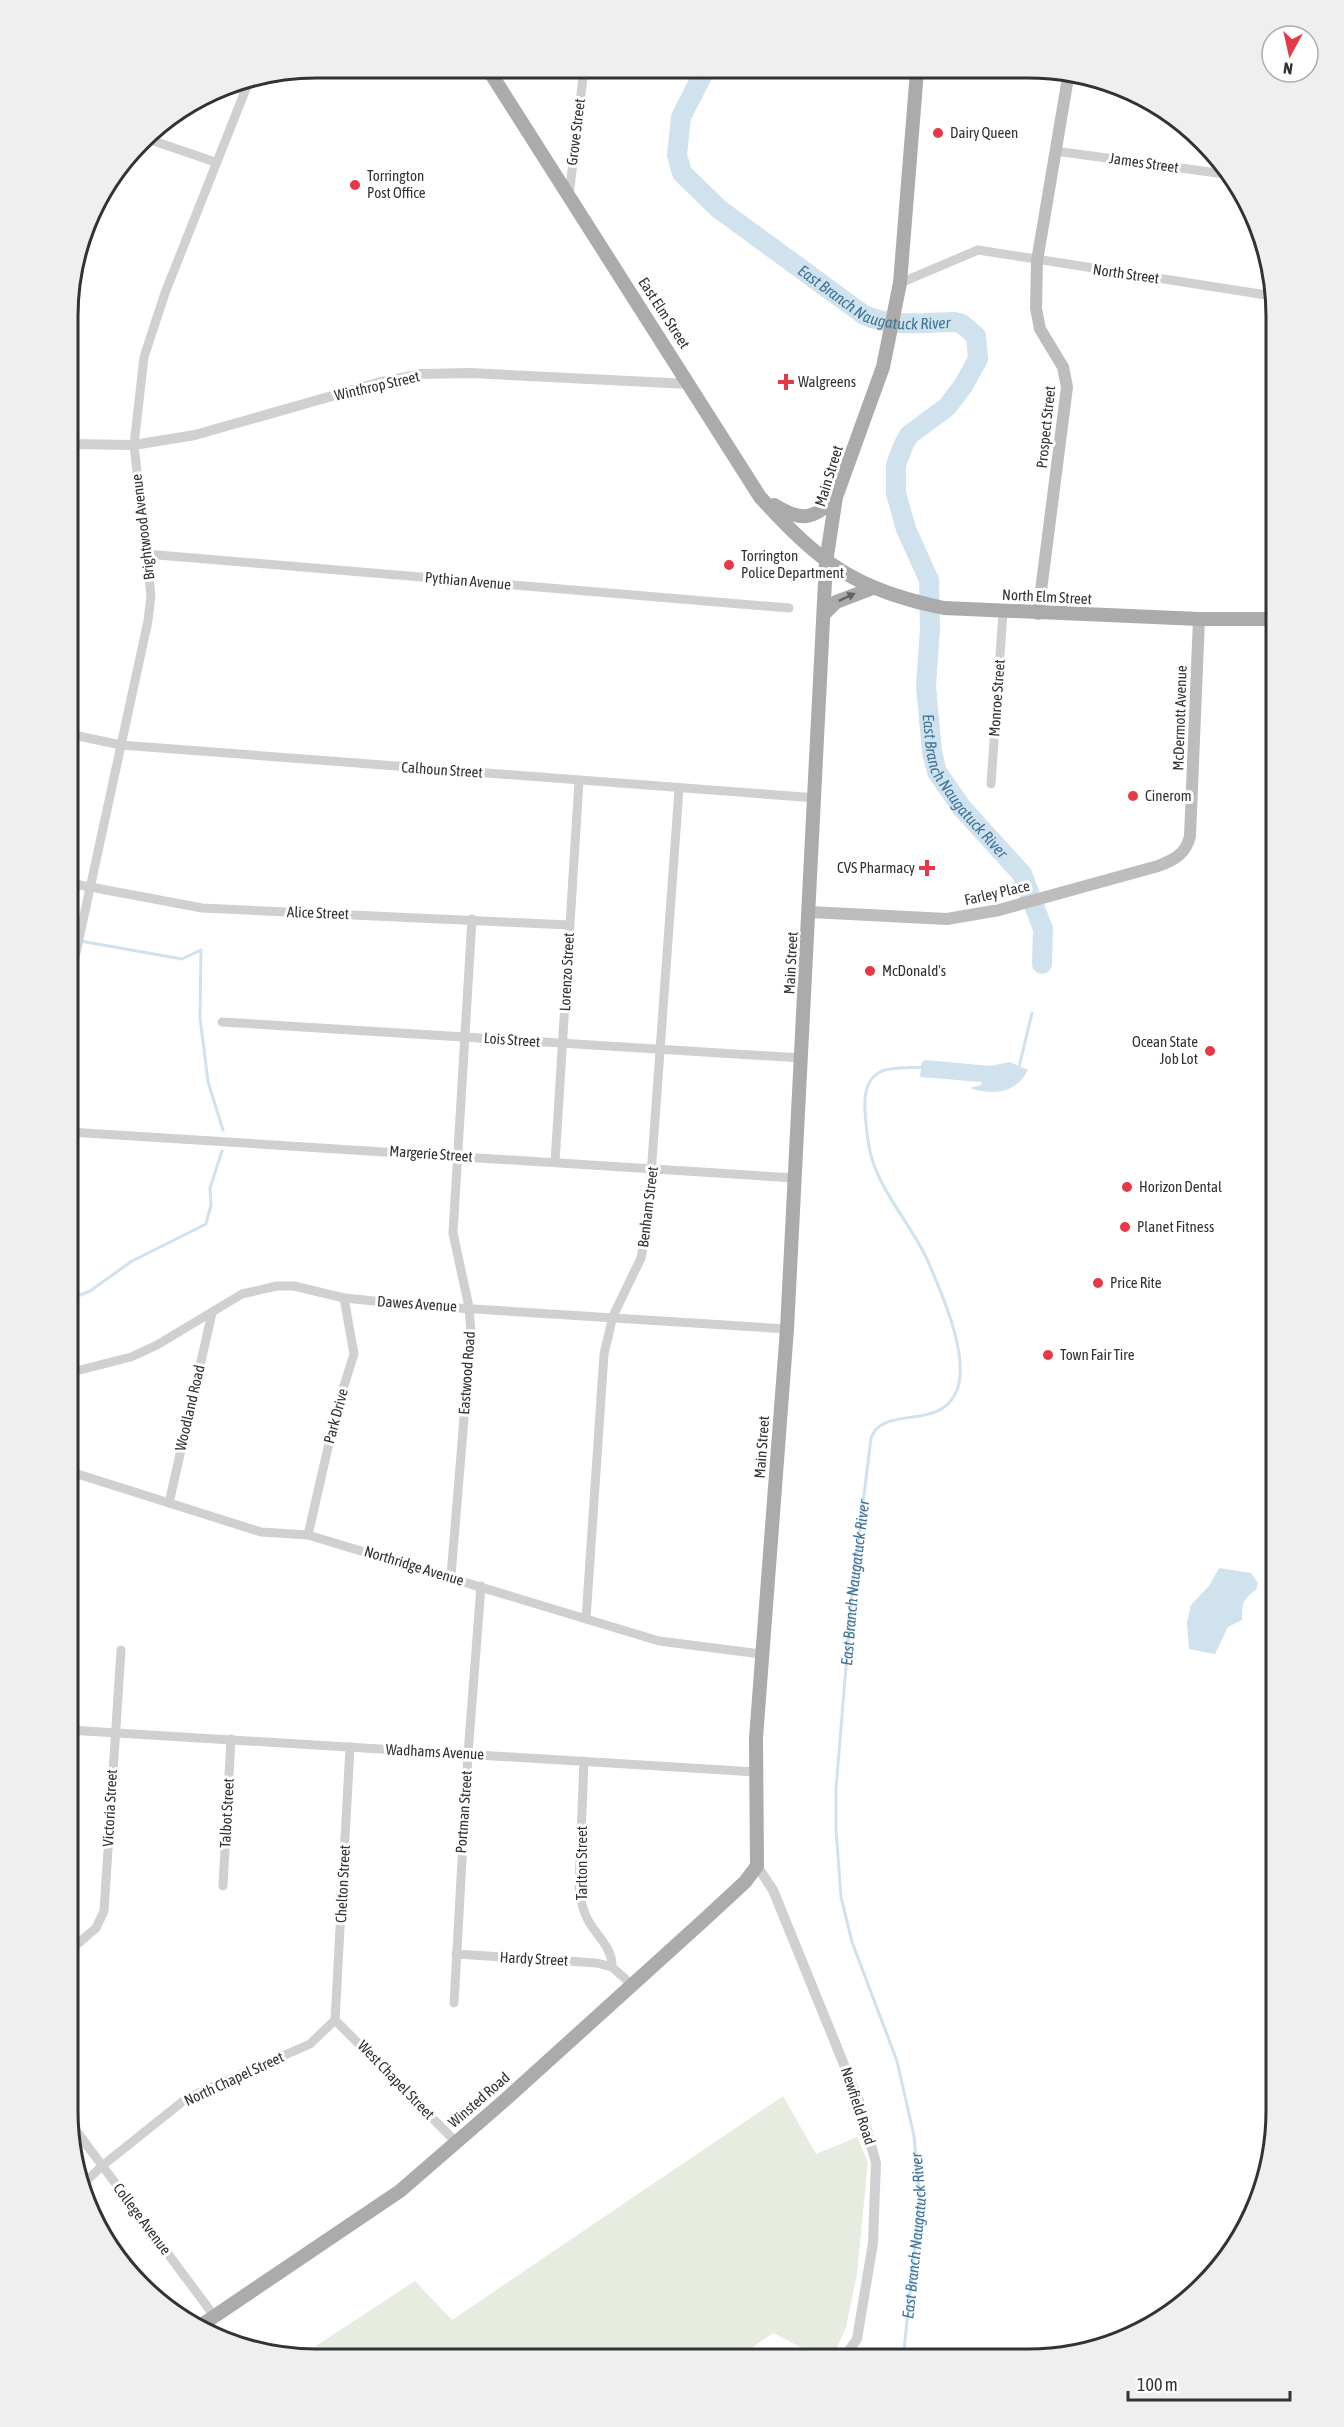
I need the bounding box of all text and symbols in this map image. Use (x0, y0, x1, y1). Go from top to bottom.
north arrow (1260, 24, 1320, 84)
text: N (1282, 59, 1294, 78)
street label: Grove Street (563, 98, 588, 166)
place label: Dairy Queen (950, 124, 1018, 141)
marker: Dairy Queen (931, 126, 945, 140)
street label: James Street (1108, 149, 1180, 176)
place label: Torrington Post Office (367, 167, 426, 201)
marker: Torrington Post Office (348, 178, 362, 192)
street label: North Street (1092, 260, 1160, 287)
water label: East Branch Naugatuck River (795, 261, 952, 332)
street label: East Elm Street (635, 274, 694, 351)
street label: Winthrop Street (333, 367, 421, 404)
place label: Walgreens (798, 373, 856, 390)
marker: Walgreens (779, 375, 793, 389)
street label: Prospect Street (1033, 385, 1058, 469)
street label: Main Street (811, 443, 846, 508)
street label: Brightwood Avenue (128, 473, 157, 581)
place label: Torrington Police Department (741, 547, 844, 581)
marker: Torrington Police Department (722, 558, 736, 572)
street label: Pythian Avenue (424, 568, 512, 593)
street label: North Elm Street (1002, 586, 1092, 607)
one-way arrow (839, 592, 856, 601)
street label: Monroe Street (985, 659, 1008, 737)
street label: McDermott Avenue (1169, 665, 1190, 771)
water label: East Branch Naugatuck River (920, 713, 1013, 862)
street label: Calhoun Street (401, 758, 483, 781)
place label: Cinerom (1145, 787, 1192, 804)
marker: Cinerom (1126, 789, 1140, 803)
place label: CVS Pharmacy (837, 859, 915, 876)
marker: CVS Pharmacy (920, 861, 934, 875)
street label: Farley Place (963, 877, 1031, 908)
street label: Alice Street (287, 903, 349, 922)
street label: Main Street (780, 931, 801, 995)
street label: Lorenzo Street (556, 932, 577, 1012)
place label: McDonald's (882, 962, 946, 979)
marker: McDonald's (863, 964, 877, 978)
street label: Lois Street (483, 1029, 541, 1050)
place label: Ocean State Job Lot (1132, 1033, 1198, 1067)
marker: Ocean State Job Lot (1203, 1044, 1217, 1058)
street label: Margerie Street (389, 1142, 473, 1165)
street label: Benham Street (634, 1166, 661, 1248)
place label: Horizon Dental (1139, 1178, 1222, 1195)
marker: Horizon Dental (1120, 1180, 1134, 1194)
place label: Planet Fitness (1137, 1218, 1214, 1235)
marker: Planet Fitness (1118, 1220, 1132, 1234)
place label: Price Rite (1110, 1274, 1162, 1291)
marker: Price Rite (1091, 1276, 1105, 1290)
street label: Dawes Avenue (377, 1292, 458, 1315)
street label: Eastwood Road (455, 1331, 478, 1415)
place label: Town Fair Tire (1060, 1346, 1135, 1363)
marker: Town Fair Tire (1041, 1348, 1055, 1362)
street label: Woodland Road (171, 1363, 208, 1453)
street label: Park Drive (320, 1386, 351, 1445)
street label: Main Street (751, 1415, 772, 1479)
water label: East Branch Naugatuck River (837, 1497, 873, 1666)
street label: Northridge Avenue (362, 1542, 466, 1589)
street label: Wadhams Avenue (385, 1740, 485, 1763)
street label: Victoria Street (99, 1769, 120, 1847)
street label: Portman Street (452, 1770, 475, 1854)
street label: Talbot Street (216, 1778, 237, 1848)
street label: Tarlton Street (573, 1826, 590, 1900)
street label: Chelton Street (332, 1844, 353, 1924)
street label: Hardy Street (499, 1948, 569, 1969)
street label: West Chapel Street (355, 2037, 438, 2123)
street label: North Chapel Street (181, 2048, 286, 2109)
street label: Newfield Road (838, 2065, 879, 2147)
street label: Winsted Road (445, 2068, 513, 2131)
water label: East Branch Naugatuck River (898, 2151, 929, 2320)
street label: College Avenue (110, 2180, 175, 2258)
scale bar (1128, 2364, 1290, 2402)
text: 100 m (1137, 2374, 1178, 2395)

